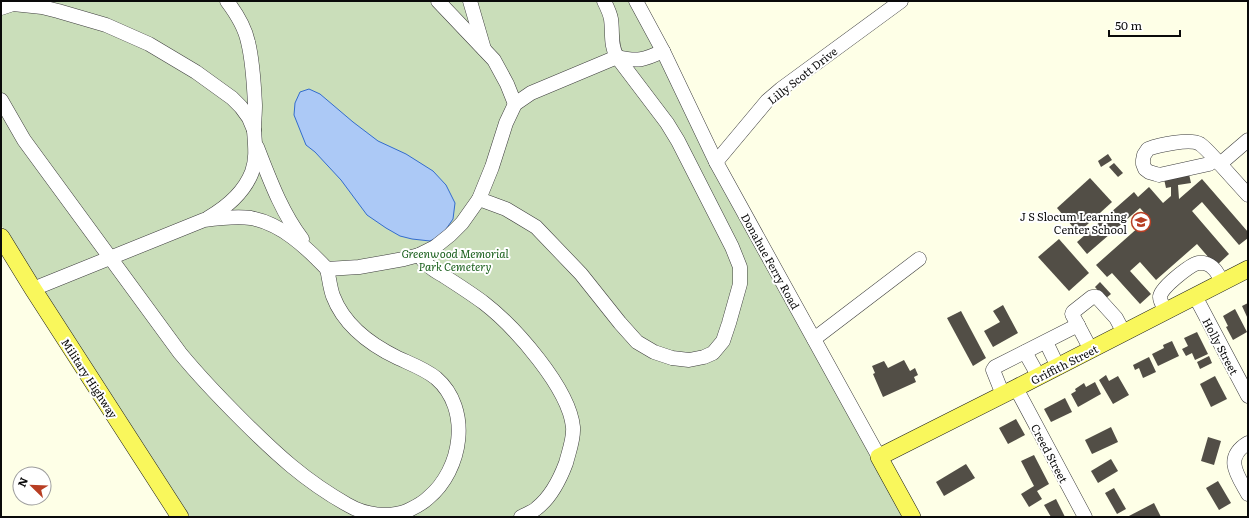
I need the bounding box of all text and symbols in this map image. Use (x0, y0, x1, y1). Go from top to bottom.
scale bar (1109, 12, 1180, 38)
text: 50 m (1115, 16, 1142, 34)
street label: Lilly Scott Drive (764, 43, 840, 107)
place label: J S Slocum Learning Center School (1020, 208, 1128, 237)
street label: Donahue Ferry Road (738, 210, 804, 312)
school or university icon: J S Slocum Learning Center School (1130, 211, 1152, 233)
park label: Greenwood Memorial Park Cemetery (401, 245, 510, 274)
street label: Holly Street (1199, 315, 1243, 378)
street label: Military Highway (58, 335, 122, 422)
street label: Griffith Street (1028, 340, 1101, 388)
street label: Creed Street (1028, 421, 1072, 486)
north arrow (12, 466, 52, 506)
text: N (13, 474, 31, 489)

